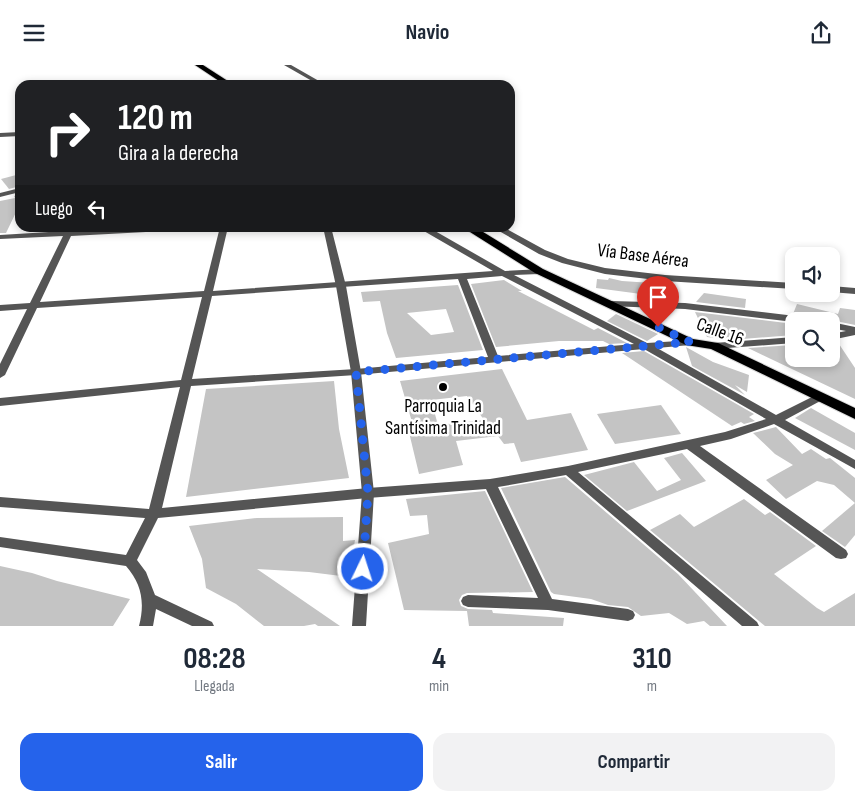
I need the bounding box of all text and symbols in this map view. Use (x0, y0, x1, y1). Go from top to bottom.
icon: menu (20, 19, 48, 47)
text: Navio (406, 19, 449, 46)
icon: share (807, 19, 835, 47)
text: 120 m (118, 97, 193, 140)
icon: right (35, 100, 100, 165)
text: Gira a la derecha (118, 140, 239, 167)
icon: left (83, 195, 111, 223)
text: Luego (35, 198, 73, 221)
street label: Vía Base Aérea (596, 239, 690, 273)
map controls (785, 247, 840, 367)
button: sound (785, 247, 840, 302)
pin (637, 276, 679, 327)
icon: arrive (644, 283, 672, 311)
button: search (785, 312, 840, 367)
street label: Calle 16 (693, 313, 747, 351)
marker: Parroquia La Santísima Trinidad (437, 381, 449, 393)
place label: Parroquia La Santísima Trinidad (385, 395, 501, 440)
position arrow (336, 542, 388, 594)
text: 08:28 (183, 641, 246, 677)
text: 4 (432, 641, 446, 677)
text: 310 (632, 641, 672, 677)
text: Llegada (194, 677, 235, 696)
text: min (429, 677, 449, 696)
text: m (647, 677, 657, 696)
button: Salir (20, 733, 423, 791)
button: Compartir (433, 733, 835, 791)

